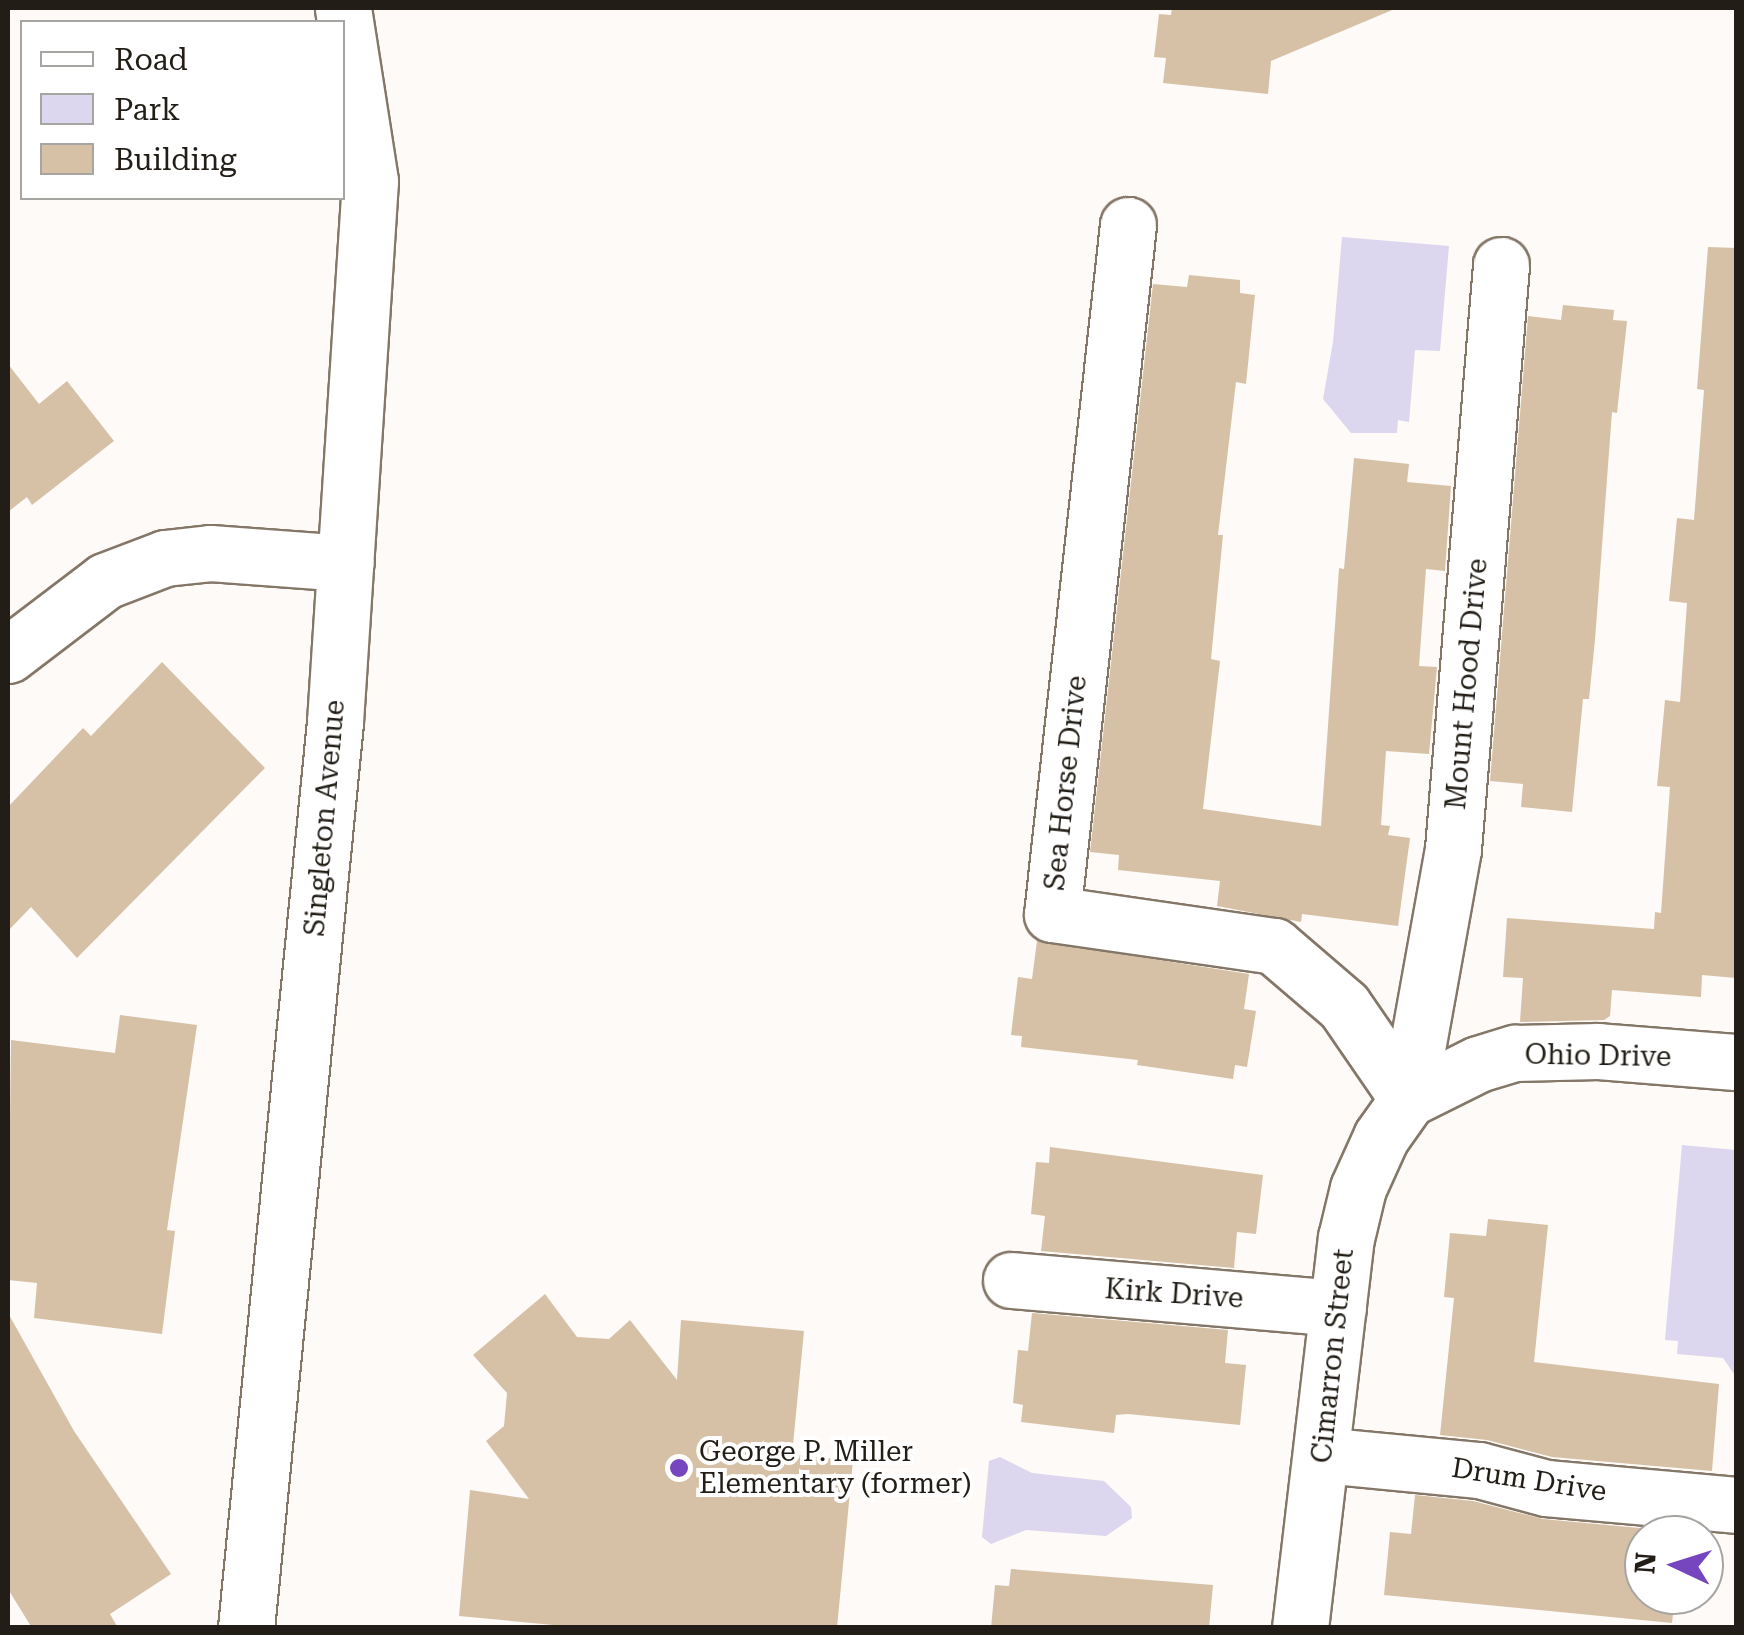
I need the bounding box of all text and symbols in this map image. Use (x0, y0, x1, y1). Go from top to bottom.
legend (20, 20, 345, 200)
text: Road (114, 42, 188, 77)
text: Park (114, 92, 180, 127)
text: Building (114, 142, 237, 177)
street label: Mount Hood Drive (1439, 557, 1495, 811)
street label: Sea Horse Drive (1038, 674, 1094, 892)
street label: Singleton Avenue (298, 698, 352, 938)
street label: Ohio Drive (1524, 1038, 1672, 1074)
street label: Cimarron Street (1305, 1247, 1361, 1465)
street label: Kirk Drive (1104, 1272, 1244, 1316)
place label: George P. Miller Elementary (former) (699, 1435, 971, 1501)
street label: Drum Drive (1449, 1451, 1609, 1509)
marker: George P. Miller Elementary (former) (668, 1457, 690, 1479)
north arrow (1624, 1515, 1724, 1615)
text: N (1628, 1551, 1663, 1575)

